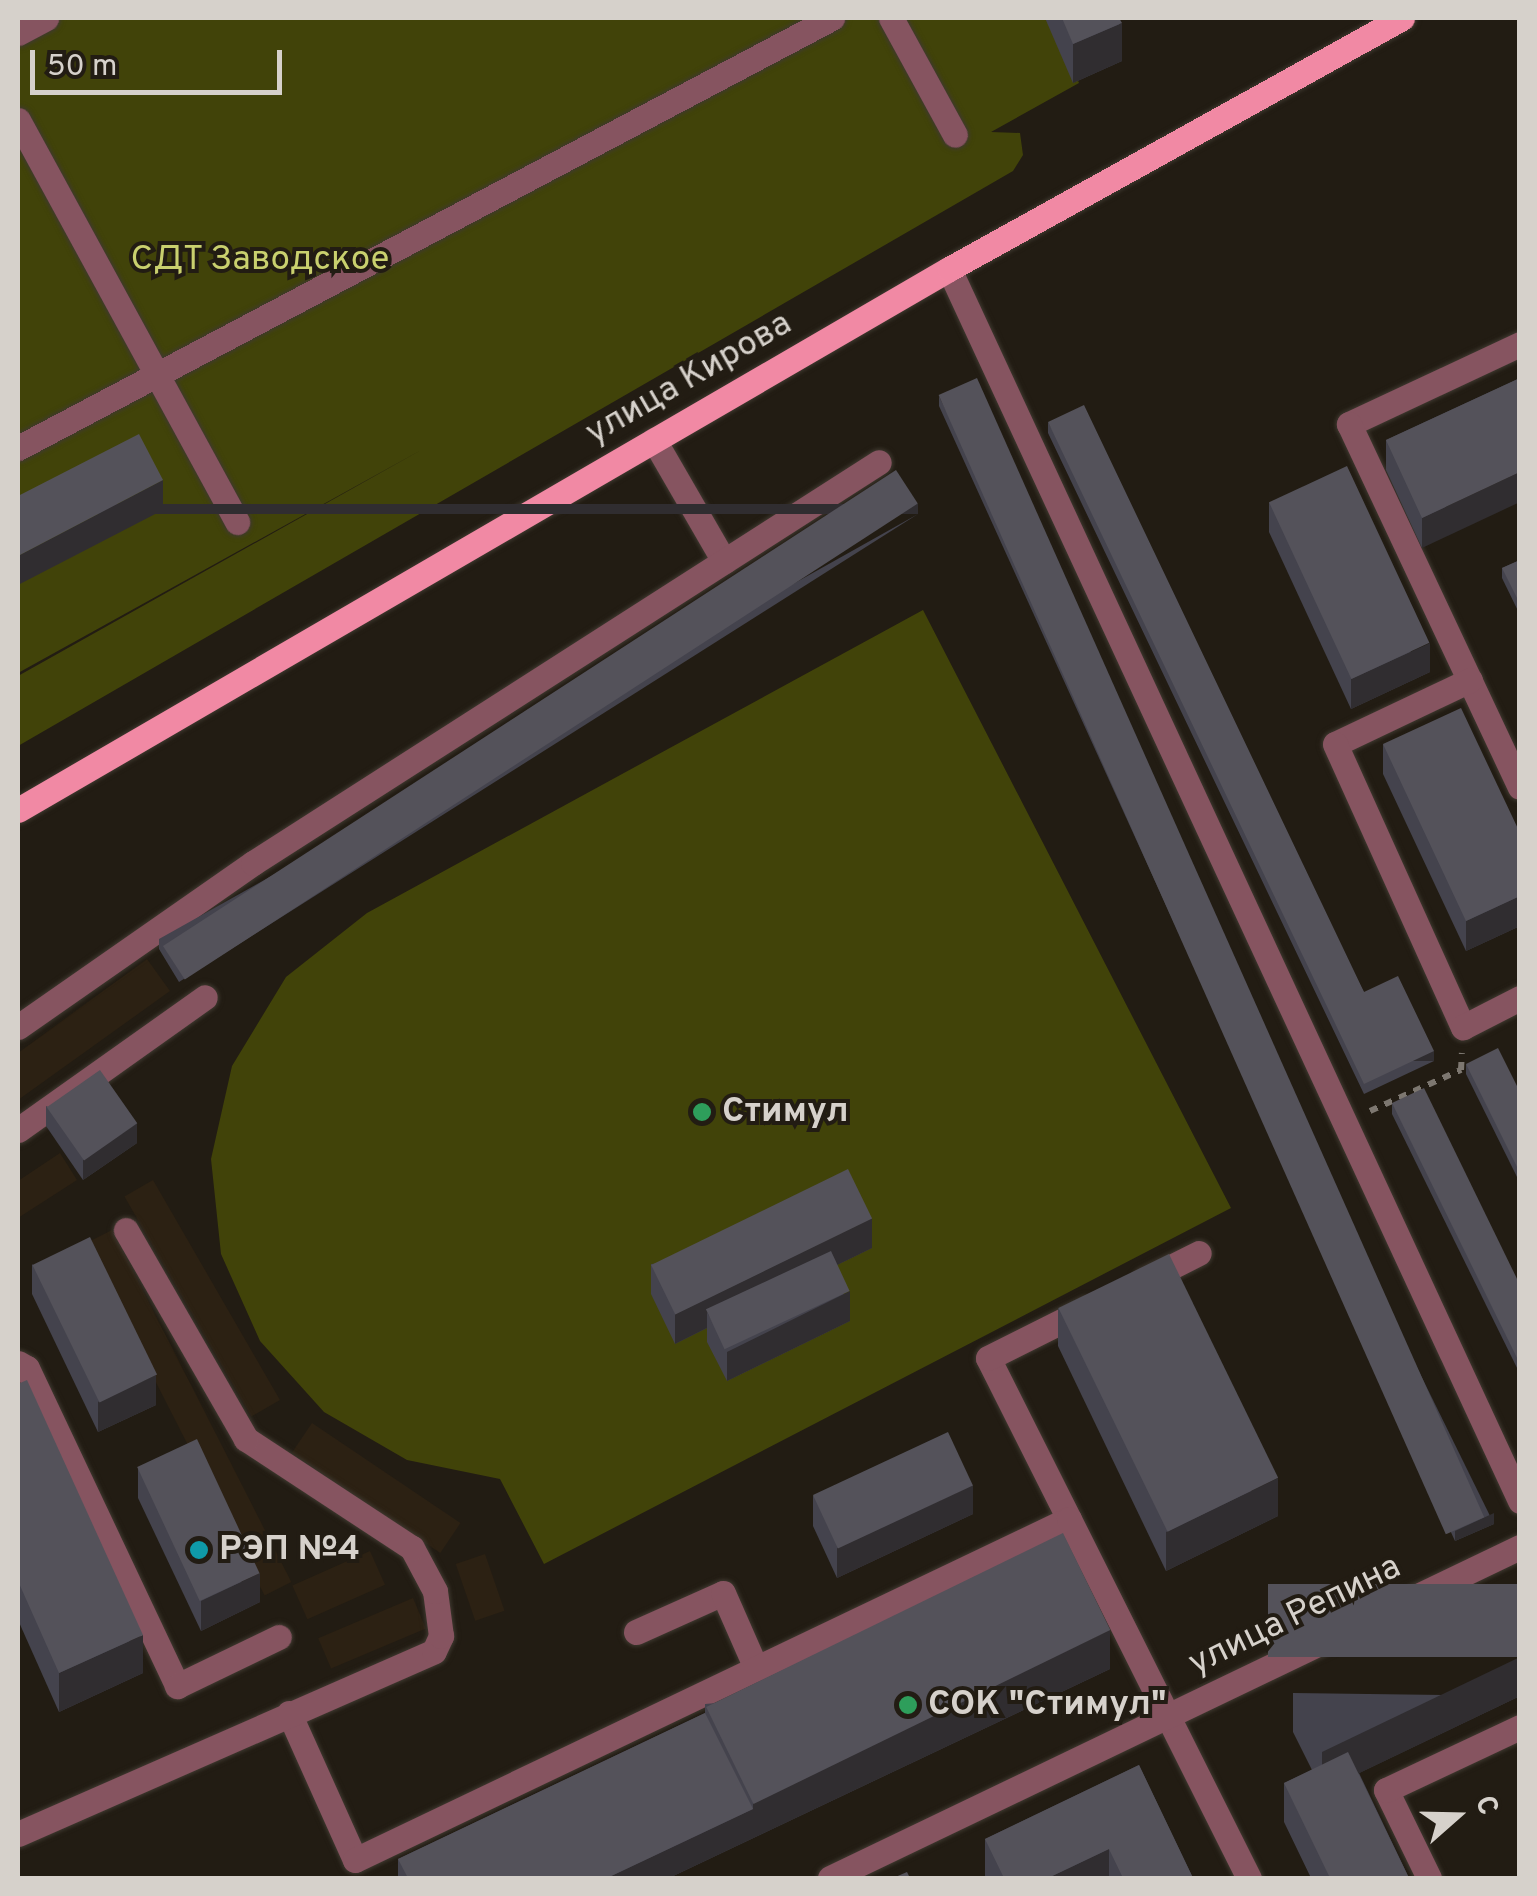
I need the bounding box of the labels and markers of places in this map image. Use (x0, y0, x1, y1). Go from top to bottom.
place label: Стимул (722, 1091, 849, 1133)
marker: Стимул (691, 1101, 713, 1123)
place label: РЭП №4 (219, 1529, 360, 1571)
marker: РЭП №4 (188, 1539, 210, 1561)
place label: СОК "Стимул" (928, 1684, 1166, 1726)
marker: СОК "Стимул" (897, 1694, 919, 1716)

